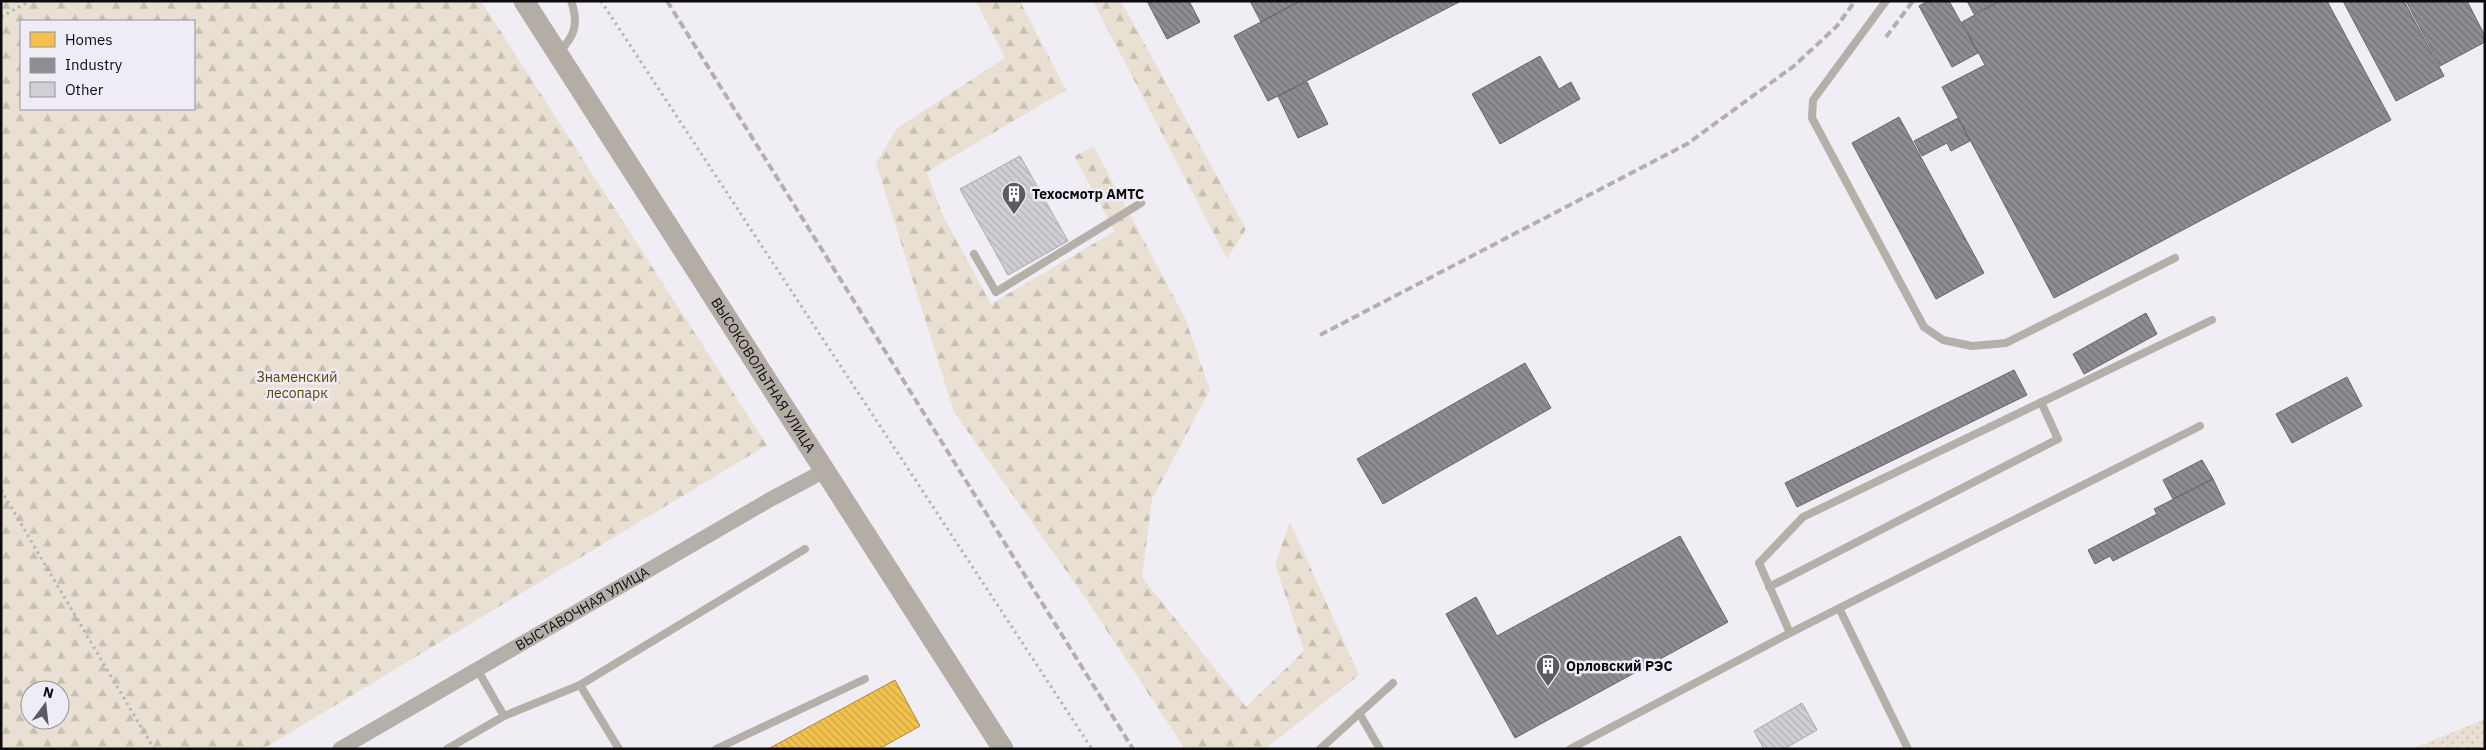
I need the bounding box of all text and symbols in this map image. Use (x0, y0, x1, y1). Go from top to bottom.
legend (20, 20, 195, 110)
text: Homes (65, 30, 113, 49)
text: Industry (65, 55, 123, 74)
text: Other (65, 80, 104, 99)
building icon: Техосмотр АМТС (1001, 181, 1027, 215)
place label: Техосмотр АМТС (1032, 185, 1144, 203)
street label: ВЫСОКОВОЛЬТНАЯ УЛИЦА (707, 294, 820, 456)
park label: Знаменский лесопарк (257, 368, 337, 402)
street label: ВЫСТАВОЧНАЯ УЛИЦА (512, 563, 652, 654)
building icon: Орловский РЭС (1535, 653, 1561, 687)
place label: Орловский РЭС (1566, 657, 1673, 675)
north arrow (20, 680, 70, 730)
text: N (41, 682, 56, 702)

